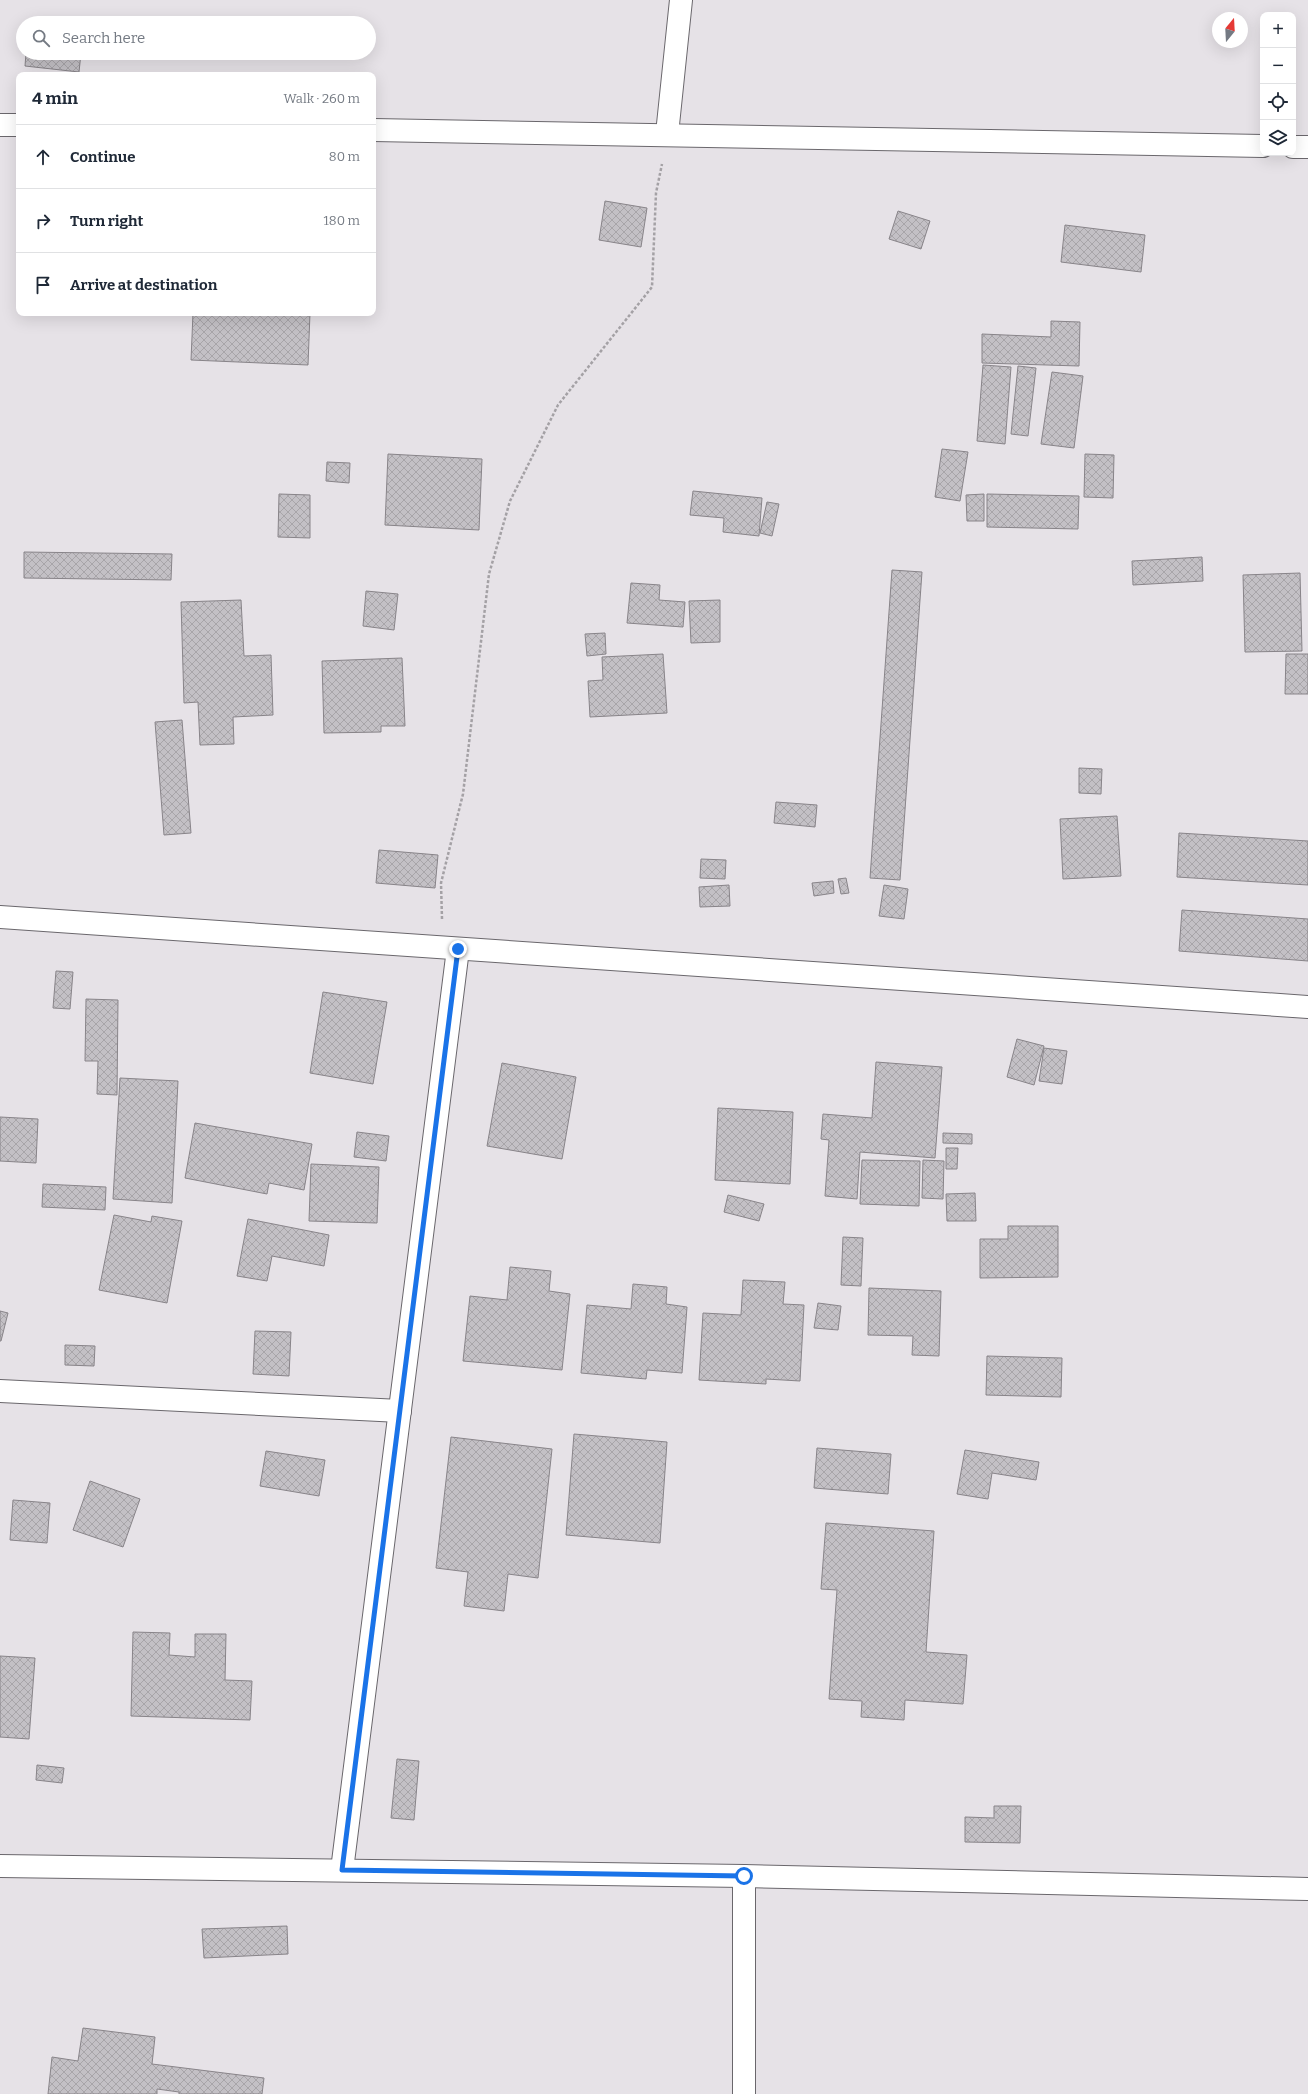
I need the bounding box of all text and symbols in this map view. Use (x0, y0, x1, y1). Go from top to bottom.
north arrow (1212, 12, 1248, 48)
map controls (1260, 12, 1296, 156)
button: + (1260, 12, 1296, 48)
search box (16, 16, 376, 60)
icon: search (30, 27, 52, 49)
text: Search here (62, 29, 145, 47)
button: − (1260, 48, 1296, 84)
button: locate (1260, 84, 1296, 120)
text: 4 min (32, 88, 78, 109)
text: Walk · 260 m (284, 91, 360, 106)
button: layers (1260, 120, 1296, 156)
icon: ahead (32, 146, 54, 168)
text: Continue (70, 148, 136, 166)
text: 80 m (329, 149, 360, 164)
icon: right (32, 210, 54, 232)
text: Turn right (70, 212, 143, 230)
text: 180 m (324, 213, 360, 228)
icon: arrive (32, 274, 54, 296)
text: Arrive at destination (70, 276, 217, 294)
route end (449, 940, 467, 958)
route start (735, 1867, 753, 1885)

